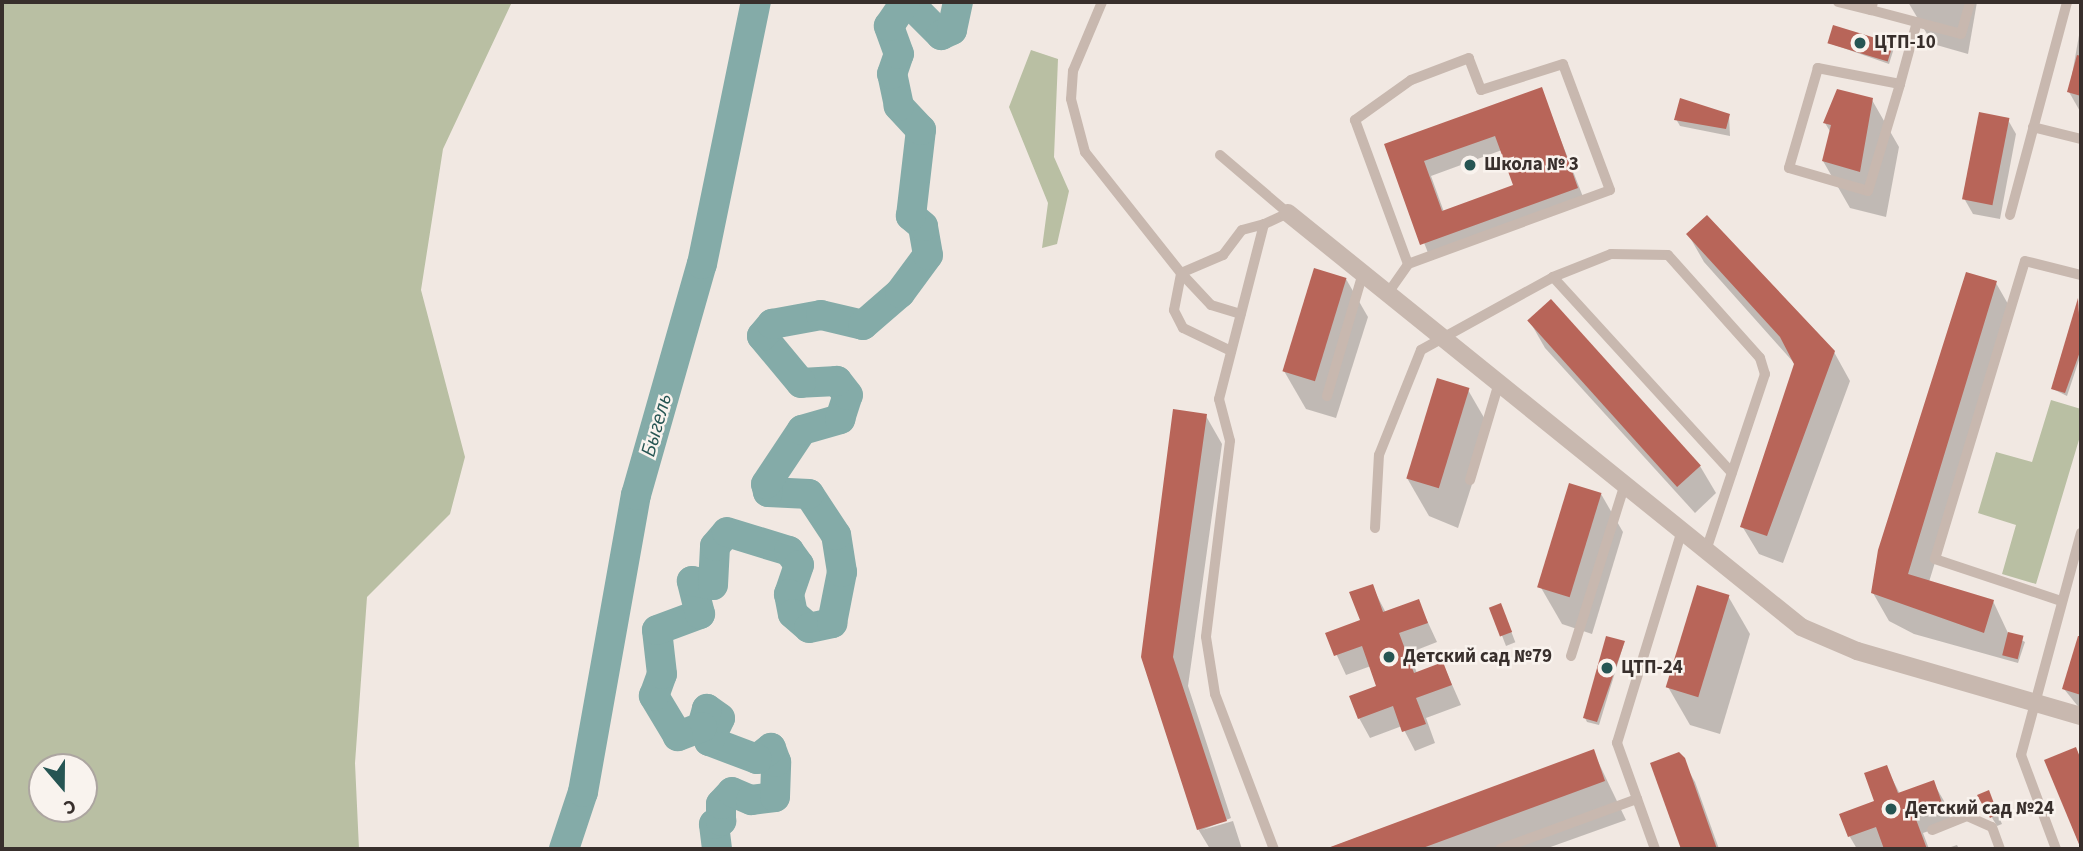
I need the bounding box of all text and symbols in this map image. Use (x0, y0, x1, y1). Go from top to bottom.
place label: ЦТП-10 (1874, 32, 1936, 54)
marker: ЦТП-10 (1852, 35, 1868, 51)
place label: Школа № 3 (1484, 154, 1579, 176)
marker: Школа № 3 (1462, 157, 1478, 173)
water label: Быгель (635, 391, 677, 459)
place label: Детский сад №79 (1403, 646, 1552, 668)
marker: Детский сад №79 (1381, 649, 1397, 665)
place label: ЦТП-24 (1621, 657, 1683, 679)
marker: ЦТП-24 (1599, 660, 1615, 676)
north arrow (28, 753, 98, 823)
text: С (60, 792, 79, 821)
place label: Детский сад №24 (1905, 798, 2054, 820)
marker: Детский сад №24 (1883, 801, 1899, 817)

